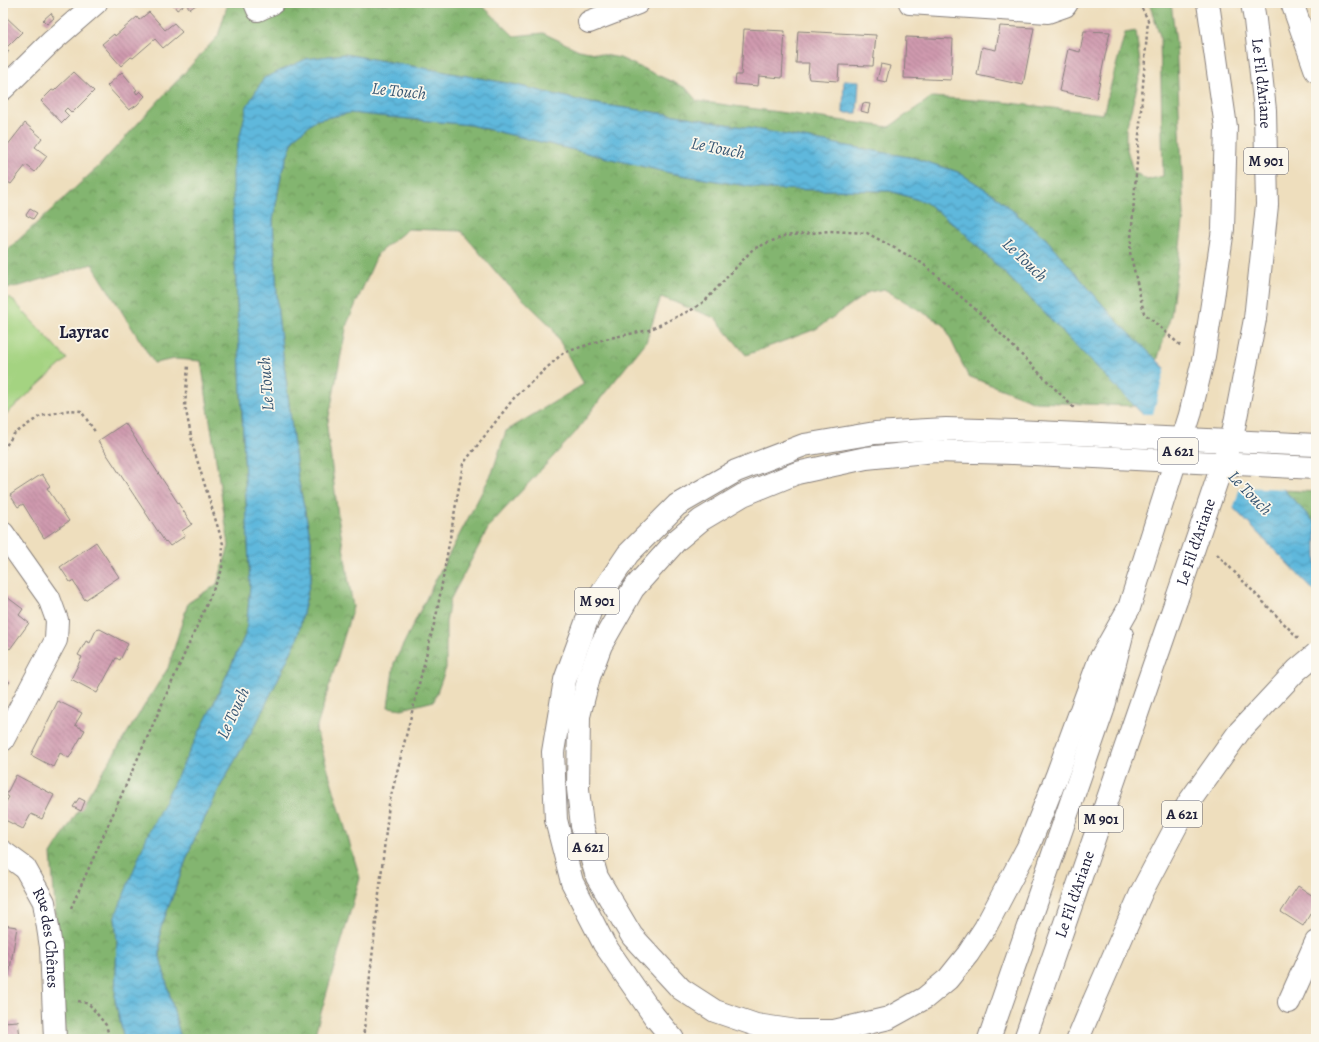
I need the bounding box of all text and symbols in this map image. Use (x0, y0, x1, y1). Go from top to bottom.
street label: Le Fil d'Ariane (1246, 37, 1276, 129)
water label: Le Touch (371, 77, 427, 105)
water label: Le Touch (689, 132, 747, 164)
road number: M 901 (1244, 148, 1288, 174)
water label: Le Touch (997, 233, 1053, 287)
district label: Layrac (59, 320, 109, 344)
water label: Le Touch (253, 356, 279, 412)
road number: A 621 (1158, 438, 1198, 464)
water label: Le Touch (1223, 465, 1277, 521)
street label: Le Fil d'Ariane (1171, 496, 1221, 589)
road number: M 901 (575, 588, 619, 614)
water label: Le Touch (211, 683, 255, 743)
road number: A 621 (1162, 801, 1202, 827)
road number: M 901 (1079, 806, 1123, 832)
road number: A 621 (568, 834, 608, 860)
street label: Le Fil d'Ariane (1050, 848, 1100, 941)
street label: Rue des Chênes (27, 883, 64, 989)

